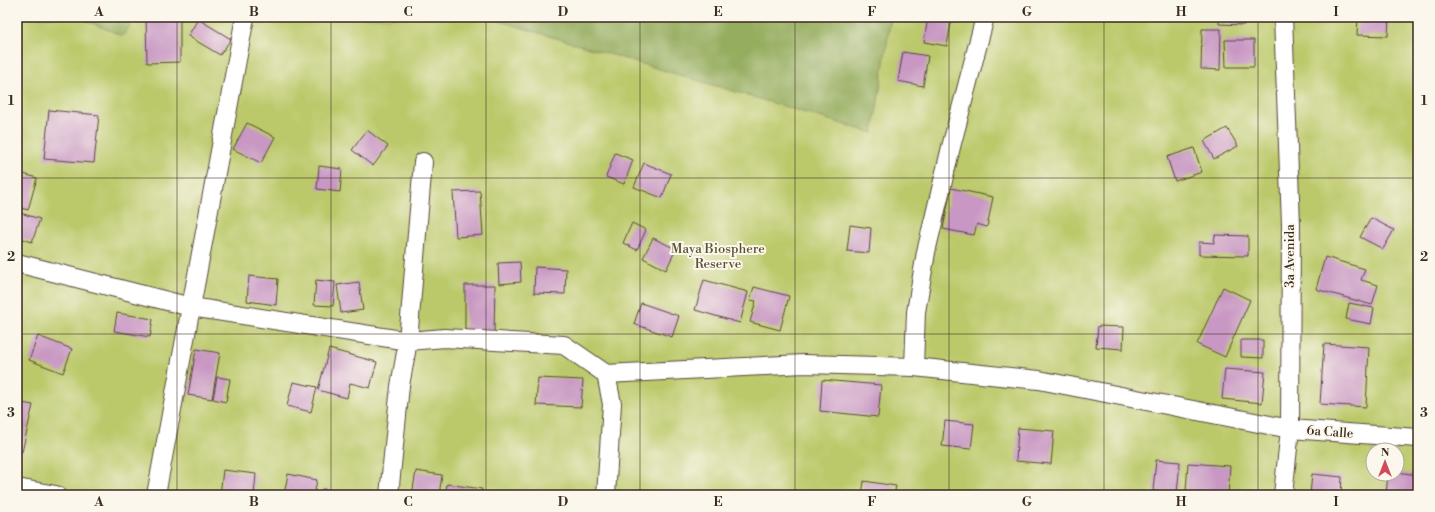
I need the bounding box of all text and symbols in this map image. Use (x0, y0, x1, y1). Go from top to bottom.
text: A (93, 4, 104, 20)
text: B (249, 4, 259, 20)
text: C (403, 4, 413, 20)
text: D (558, 4, 568, 20)
text: E (713, 4, 723, 20)
text: F (867, 4, 877, 20)
text: G (1022, 4, 1033, 20)
text: H (1176, 4, 1187, 20)
text: I (1333, 4, 1339, 20)
text: 1 (8, 93, 15, 109)
text: 1 (1421, 93, 1428, 109)
street label: 3a Avenida (1282, 224, 1298, 288)
park label: Maya Biosphere Reserve (671, 241, 765, 272)
text: 2 (7, 249, 15, 265)
text: 2 (1420, 249, 1428, 265)
text: 3 (7, 405, 15, 421)
text: 3 (1420, 405, 1428, 421)
street label: 6a Calle (1306, 422, 1354, 442)
north arrow (1365, 442, 1405, 482)
text: N (1381, 446, 1390, 460)
text: A (93, 494, 104, 510)
text: B (249, 494, 259, 510)
text: C (403, 494, 413, 510)
text: D (558, 494, 568, 510)
text: E (713, 494, 723, 510)
text: F (867, 494, 877, 510)
text: G (1022, 494, 1033, 510)
text: H (1176, 494, 1187, 510)
text: I (1333, 494, 1339, 510)

